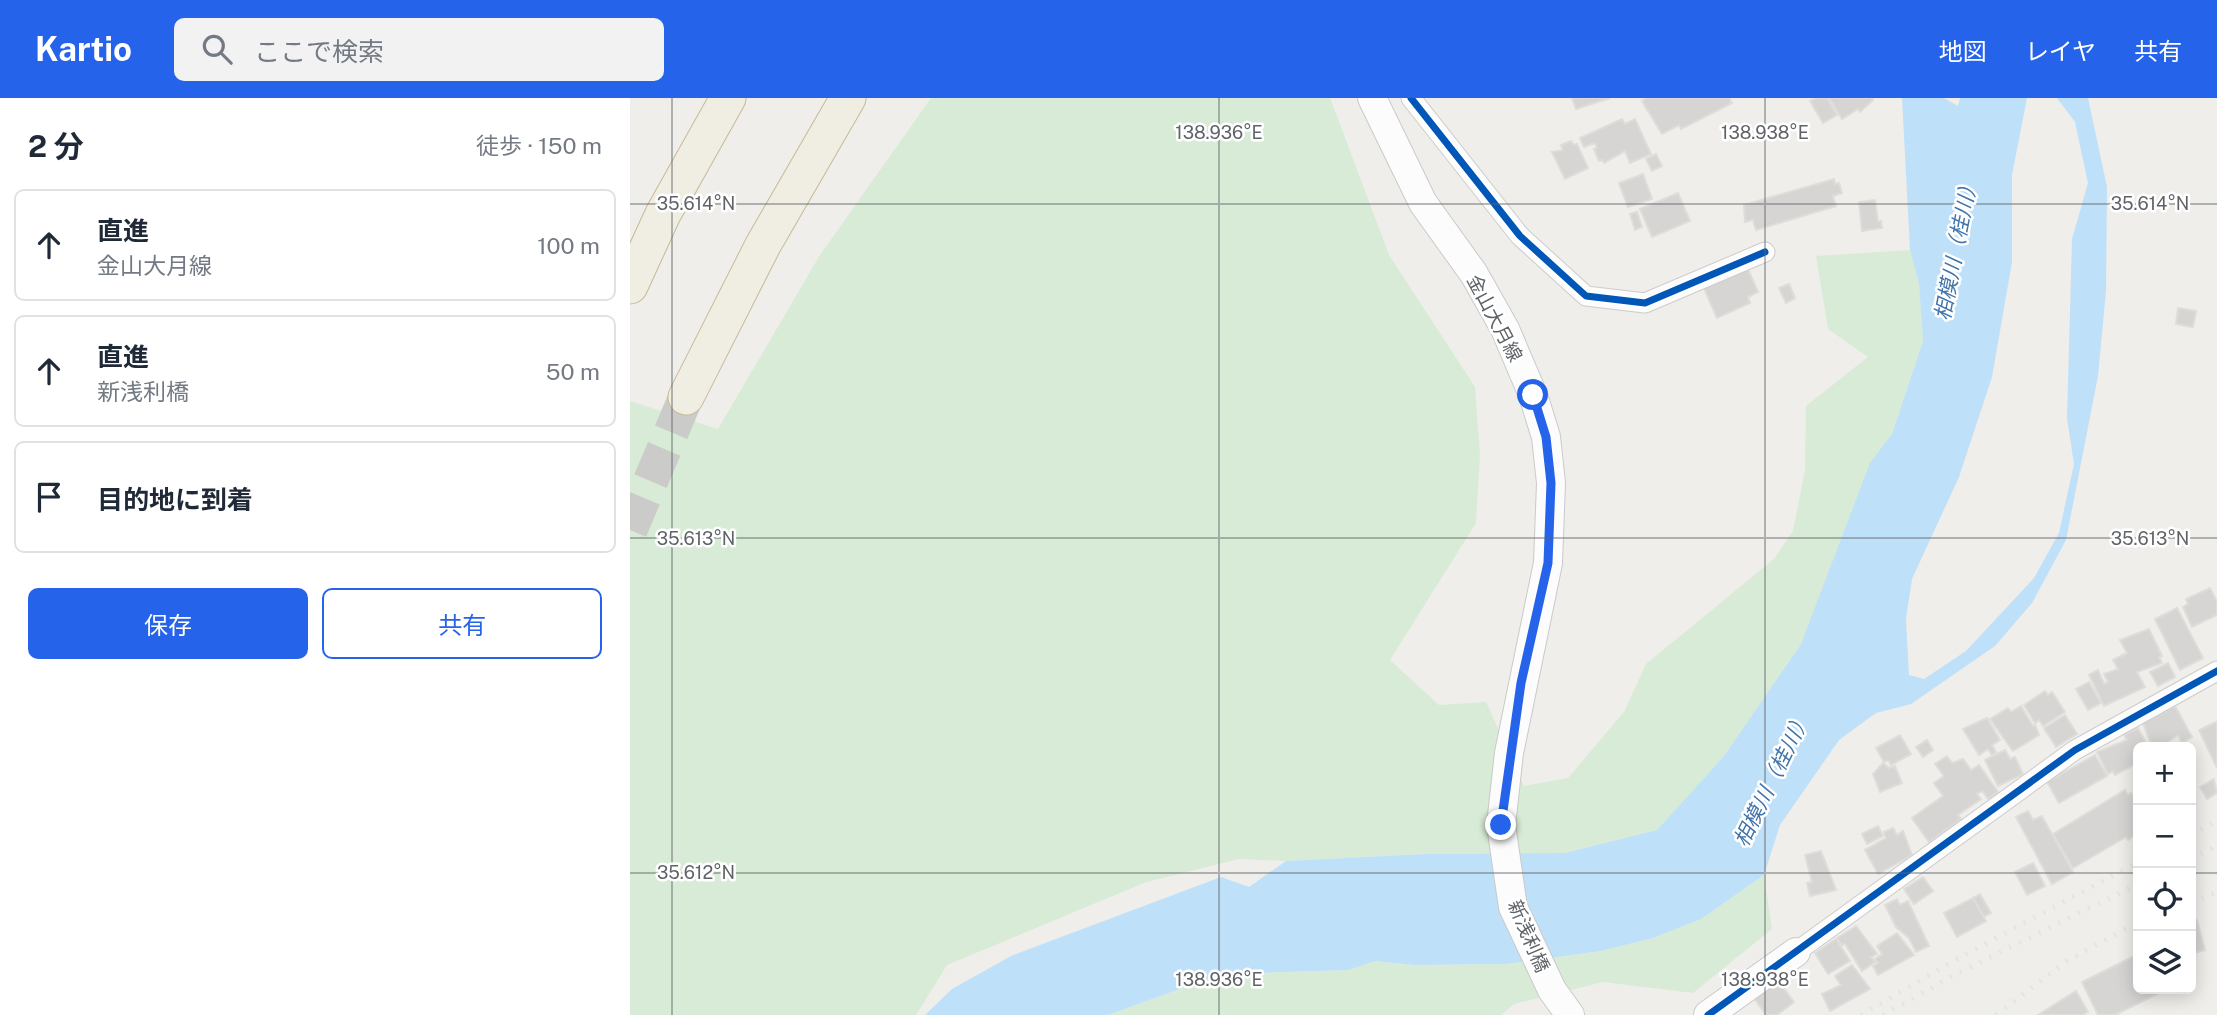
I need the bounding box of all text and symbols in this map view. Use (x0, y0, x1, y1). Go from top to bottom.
search box (174, 18, 664, 81)
text: Kartio (35, 30, 132, 68)
icon: search (198, 30, 236, 68)
text: ここで検索 (254, 36, 384, 67)
text: 地図 (1939, 37, 1987, 65)
text: レイヤ (2025, 37, 2096, 65)
text: 共有 (2134, 37, 2182, 65)
text: 138.936°E (1175, 122, 1263, 143)
text: 138.938°E (1721, 122, 1809, 143)
text: 2 分 (28, 128, 84, 164)
text: 徒歩 · 150 m (476, 132, 602, 159)
water label: 相模川（桂川） (1930, 173, 1982, 323)
text: 35.614°N (657, 193, 735, 214)
text: 35.614°N (2111, 193, 2189, 214)
text: 直進 (97, 215, 149, 246)
icon: ahead (30, 226, 68, 264)
text: 100 m (537, 232, 600, 259)
text: 金山大月線 (97, 252, 212, 279)
street label: 金山大月線 (1463, 271, 1527, 365)
text: 直進 (97, 341, 149, 372)
icon: ahead (30, 352, 68, 390)
text: 50 m (546, 358, 600, 385)
text: 新浅利橋 (97, 378, 189, 405)
route start (1517, 379, 1548, 410)
icon: arrive (30, 478, 68, 516)
text: 目的地に到着 (97, 484, 253, 515)
text: 35.613°N (657, 528, 735, 549)
text: 35.613°N (2111, 528, 2189, 549)
button: 保存 (28, 588, 308, 659)
button: 共有 (322, 588, 602, 659)
water label: 相模川（桂川） (1729, 707, 1815, 851)
map controls (2133, 742, 2196, 994)
button: + (2133, 742, 2196, 805)
button: − (2133, 805, 2196, 868)
route end (1485, 809, 1516, 840)
text: 35.612°N (657, 862, 735, 883)
button: locate (2133, 868, 2196, 931)
street label: 新浅利橋 (1504, 897, 1554, 975)
button: layers (2133, 931, 2196, 994)
text: 138.936°E (1175, 969, 1263, 990)
text: 138.938°E (1721, 969, 1809, 990)

